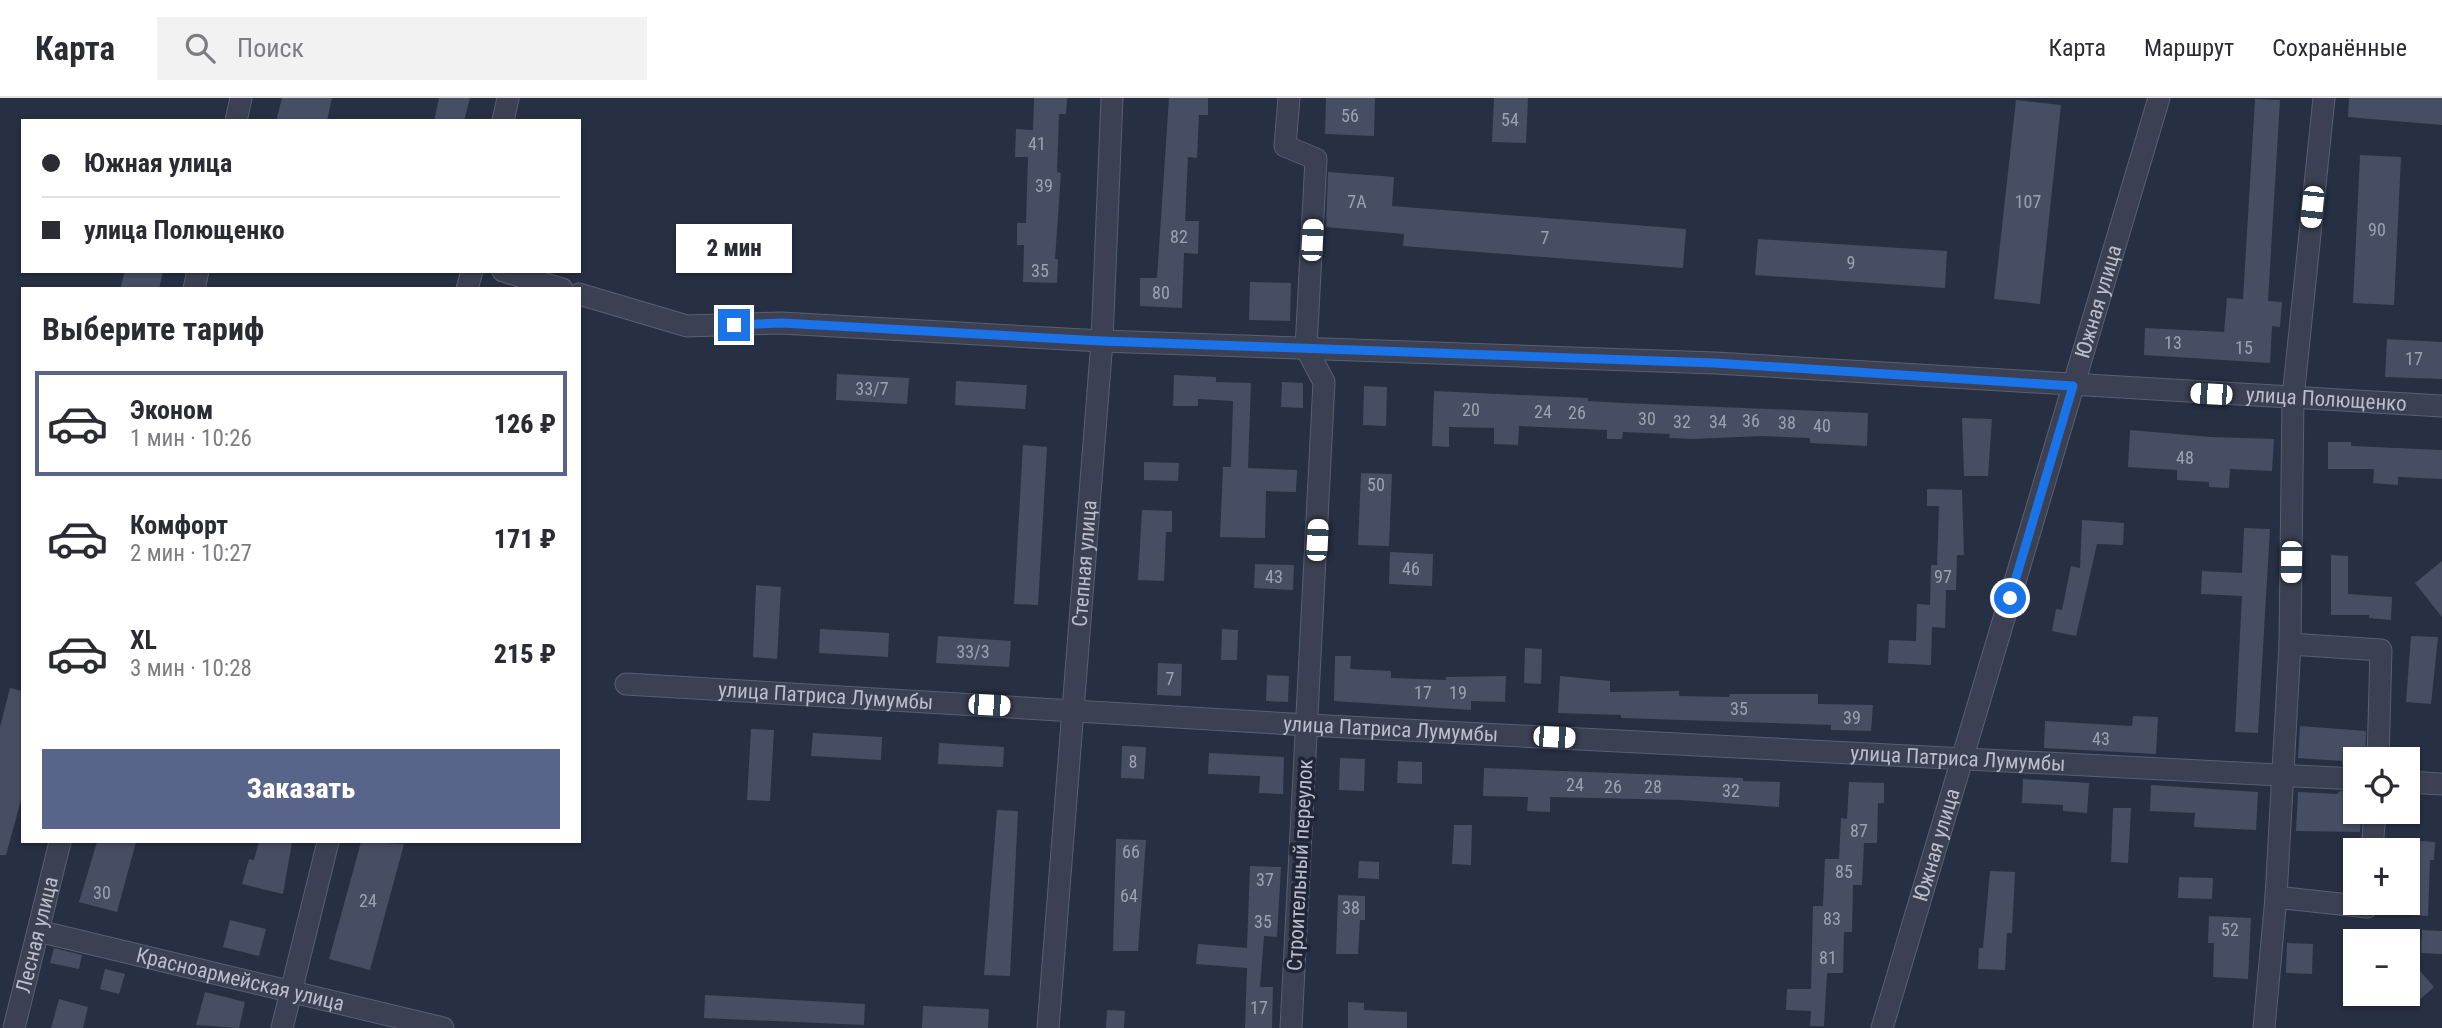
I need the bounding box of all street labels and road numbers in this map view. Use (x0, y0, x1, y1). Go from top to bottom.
street label: Южная улица (2070, 242, 2127, 361)
street label: улица Полющенко (2245, 382, 2407, 416)
street label: Степная улица (1068, 499, 1101, 628)
street label: улица Патриса Лумумбы (717, 678, 934, 714)
street label: улица Патриса Лумумбы (1282, 712, 1499, 747)
street label: улица Патриса Лумумбы (1850, 741, 2066, 776)
street label: Строительный переулок (1282, 759, 1318, 971)
street label: Южная улица (1908, 786, 1965, 904)
street label: Лесная улица (11, 874, 63, 995)
street label: Красноармейская улица (134, 943, 347, 1016)

